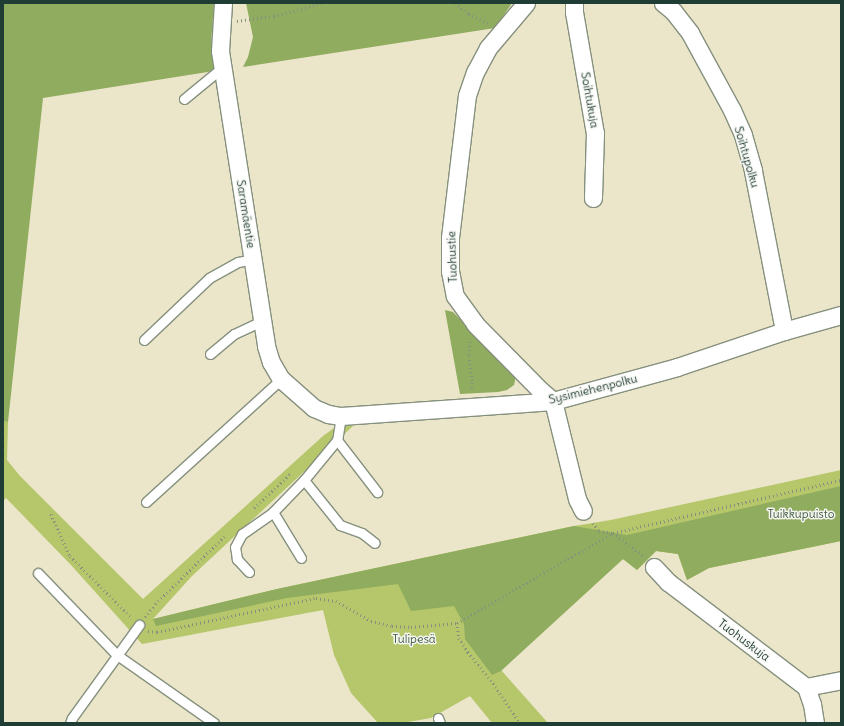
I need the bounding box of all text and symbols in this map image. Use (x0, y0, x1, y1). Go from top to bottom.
street label: Soihtukuja (578, 71, 602, 129)
street label: Soihtupolku (731, 125, 763, 189)
street label: Saramäentie (233, 179, 259, 249)
street label: Tuohustie (444, 231, 460, 283)
street label: Sysimiehenpolku (547, 371, 639, 407)
park label: Tuikkupuisto (767, 507, 835, 521)
street label: Tuohuskuja (715, 616, 773, 664)
park label: Tulipesä (392, 632, 436, 646)

